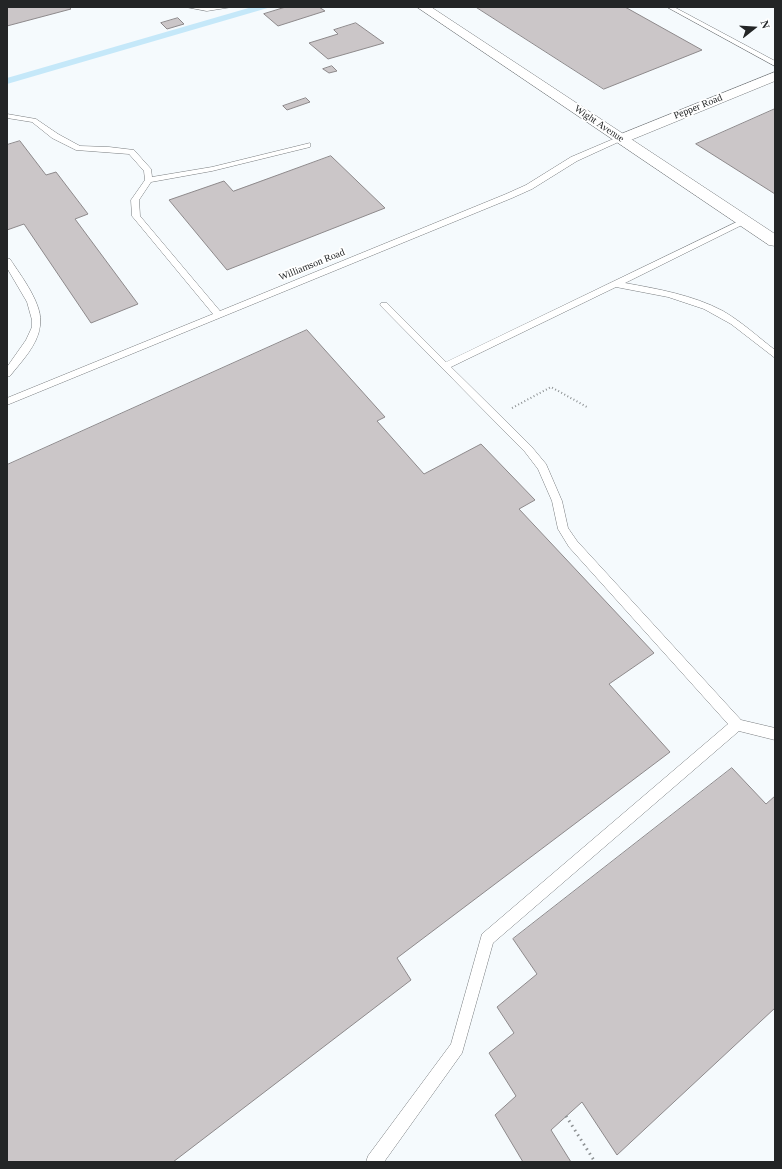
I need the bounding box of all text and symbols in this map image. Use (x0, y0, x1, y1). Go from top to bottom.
north arrow (734, 8, 774, 48)
text: N (759, 19, 772, 30)
street label: Pepper Road (672, 92, 724, 122)
street label: Wight Avenue (572, 103, 626, 145)
street label: Williamson Road (277, 246, 347, 284)

